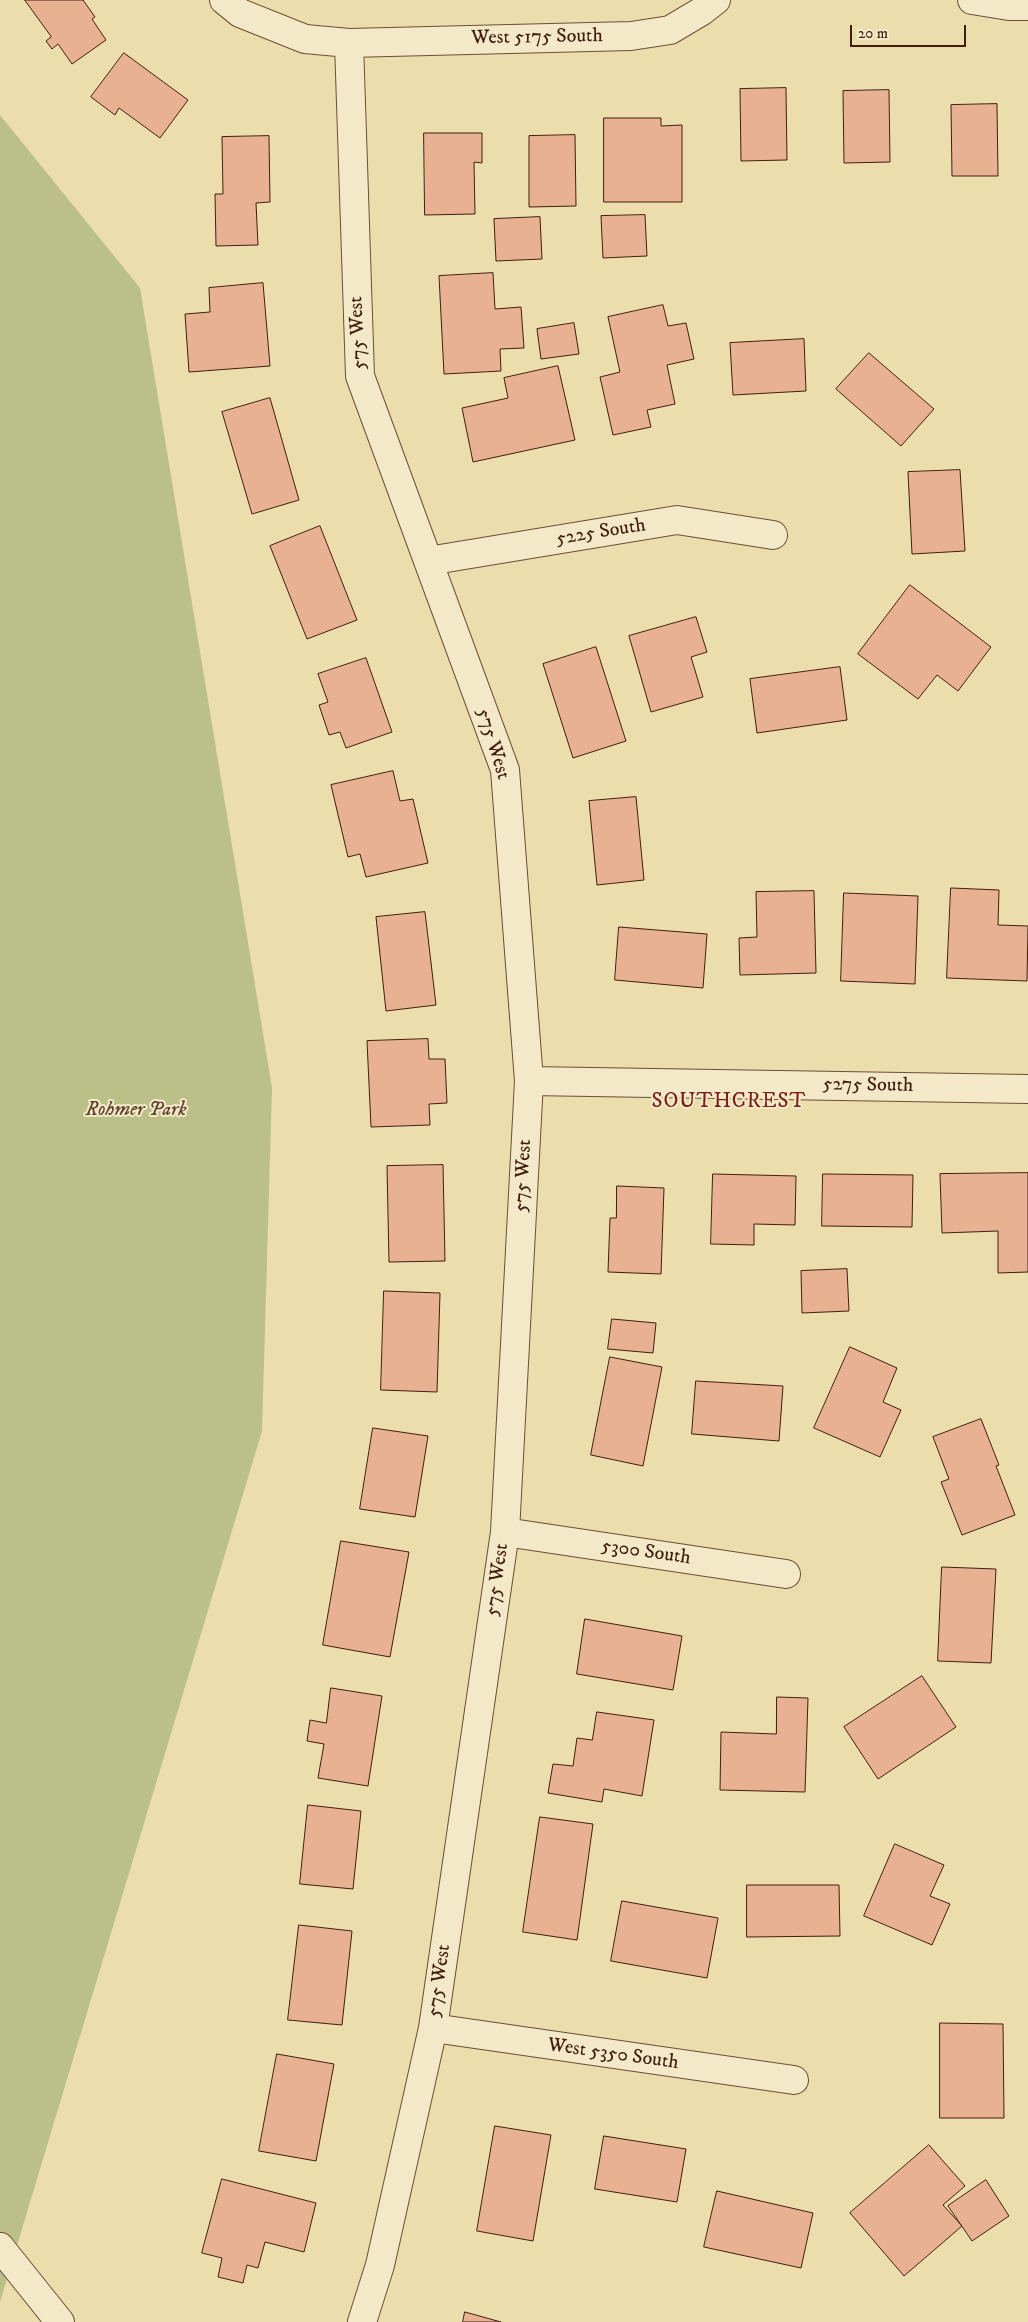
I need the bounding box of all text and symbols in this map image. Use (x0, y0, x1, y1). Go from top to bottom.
scale bar (853, 15, 969, 47)
text: 20 m (858, 24, 888, 43)
street label: West 5175 South (471, 25, 603, 51)
street label: 575 West (345, 296, 373, 370)
street label: 5225 South (554, 514, 648, 552)
street label: 575 West (470, 705, 514, 783)
street label: 5275 South (822, 1073, 914, 1099)
district label: SOUTHCREST (650, 1090, 808, 1116)
park label: Rohmer Park (85, 1099, 187, 1123)
street label: 575 West (510, 1139, 538, 1213)
street label: 5300 South (600, 1535, 692, 1571)
street label: 575 West (481, 1542, 515, 1618)
street label: 575 West (423, 1943, 457, 2019)
street label: West 5350 South (546, 2034, 680, 2076)

